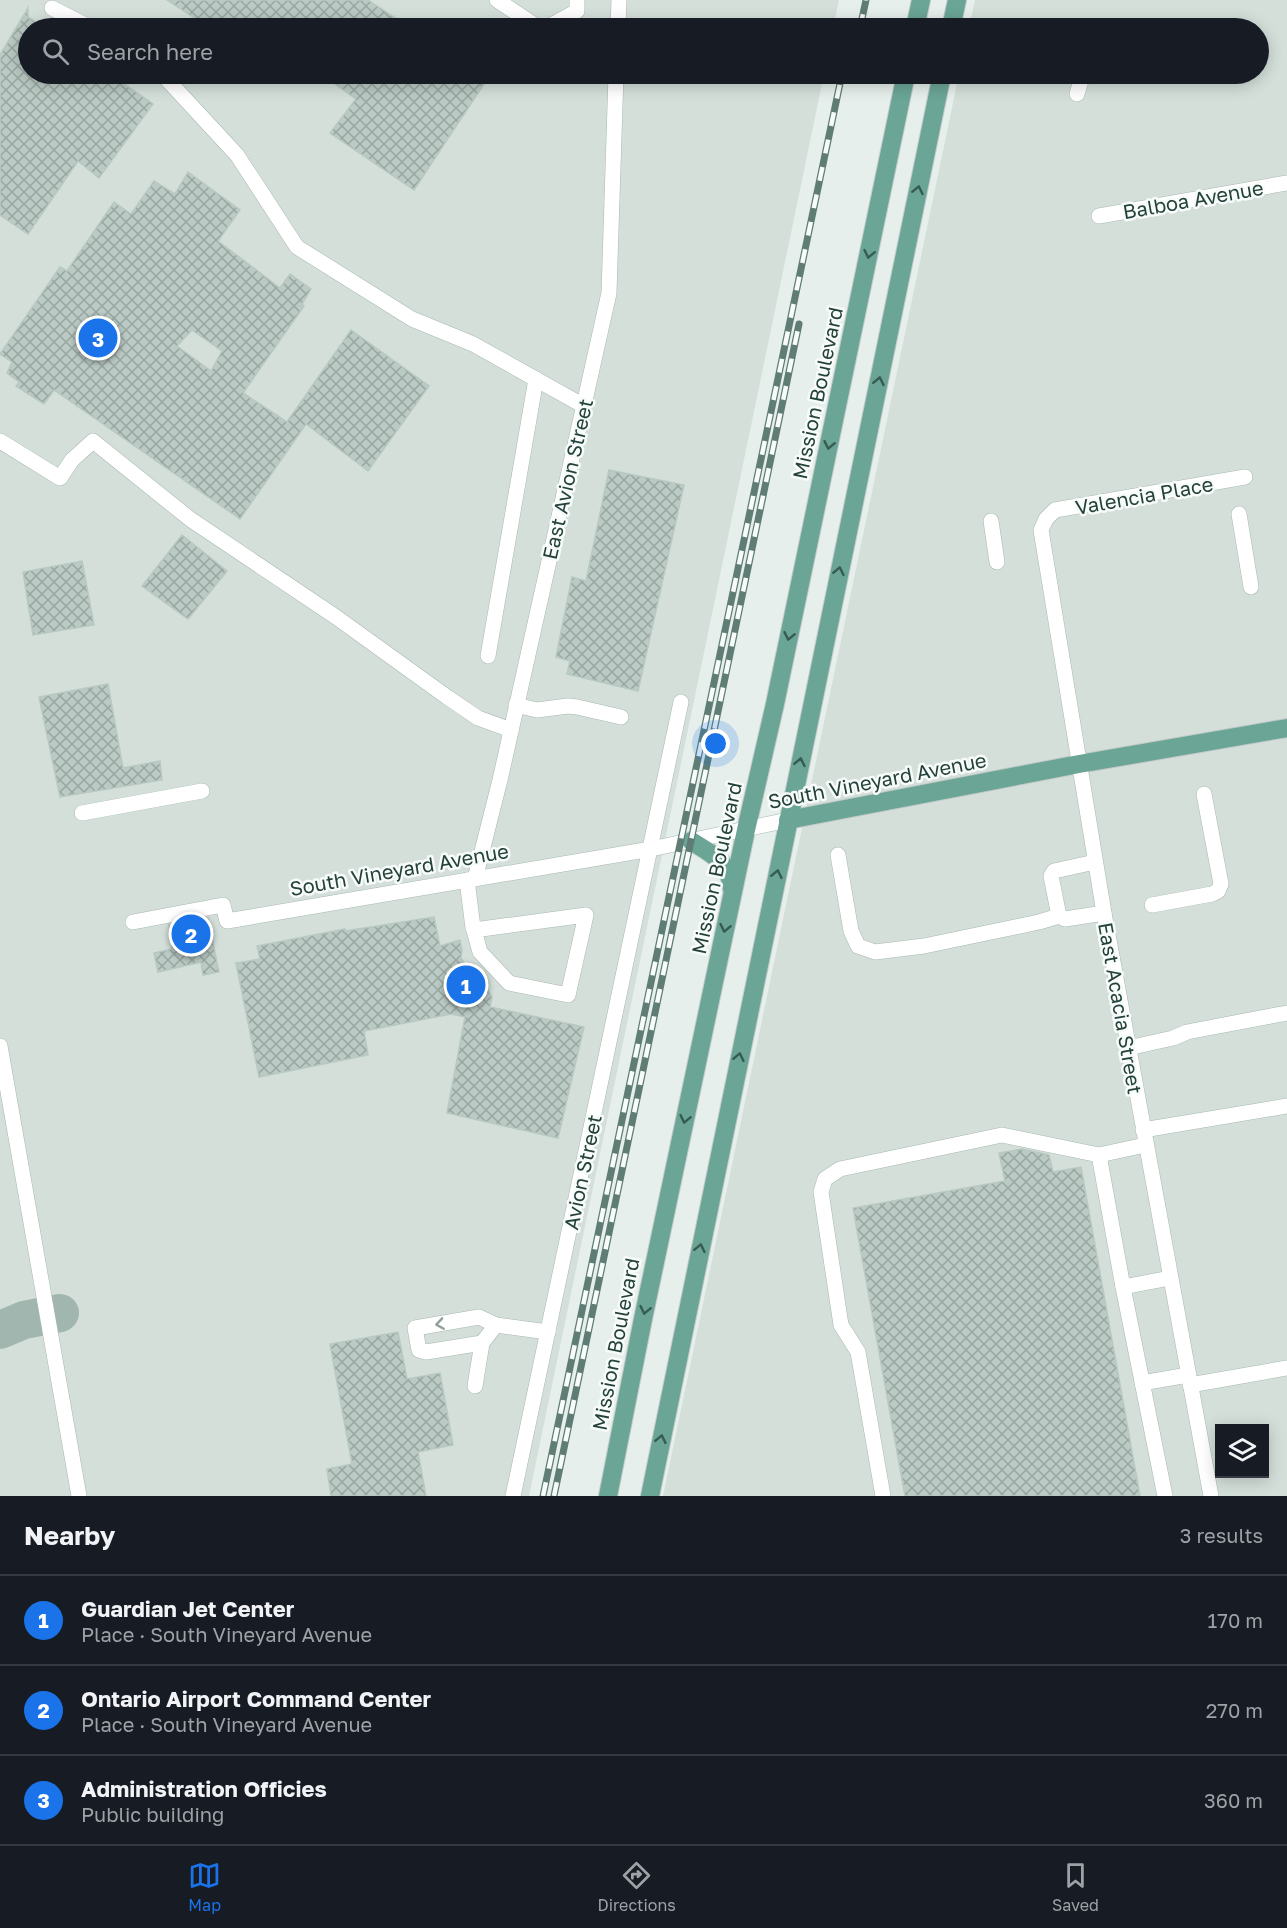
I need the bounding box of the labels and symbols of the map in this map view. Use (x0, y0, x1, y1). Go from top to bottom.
street label: Balboa Avenue (1121, 175, 1265, 223)
one-way arrow (911, 185, 924, 195)
one-way arrow (863, 249, 876, 259)
street label: Mission Boulevard (787, 305, 847, 481)
pin: 3 (78, 316, 118, 360)
one-way arrow (872, 376, 885, 386)
street label: East Avion Street (537, 396, 597, 562)
one-way arrow (823, 440, 836, 450)
street label: Valencia Place (1073, 471, 1215, 519)
one-way arrow (832, 567, 845, 577)
one-way arrow (784, 631, 797, 641)
your location (701, 729, 730, 758)
street label: South Vineyard Avenue (766, 747, 988, 813)
one-way arrow (792, 758, 805, 768)
street label: Mission Boulevard (686, 780, 746, 956)
street label: South Vineyard Avenue (288, 838, 510, 900)
one-way arrow (769, 870, 782, 880)
pin: 2 (172, 912, 210, 956)
street label: East Acacia Street (1094, 920, 1148, 1096)
one-way arrow (720, 923, 733, 933)
pin: 1 (446, 962, 486, 1008)
one-way arrow (732, 1052, 745, 1062)
street label: Avion Street (558, 1112, 606, 1232)
one-way arrow (679, 1114, 692, 1124)
one-way arrow (693, 1243, 706, 1253)
street label: Mission Boulevard (587, 1256, 643, 1432)
one-way arrow (639, 1304, 652, 1314)
one-way arrow (436, 1317, 445, 1329)
one-way arrow (654, 1434, 667, 1444)

